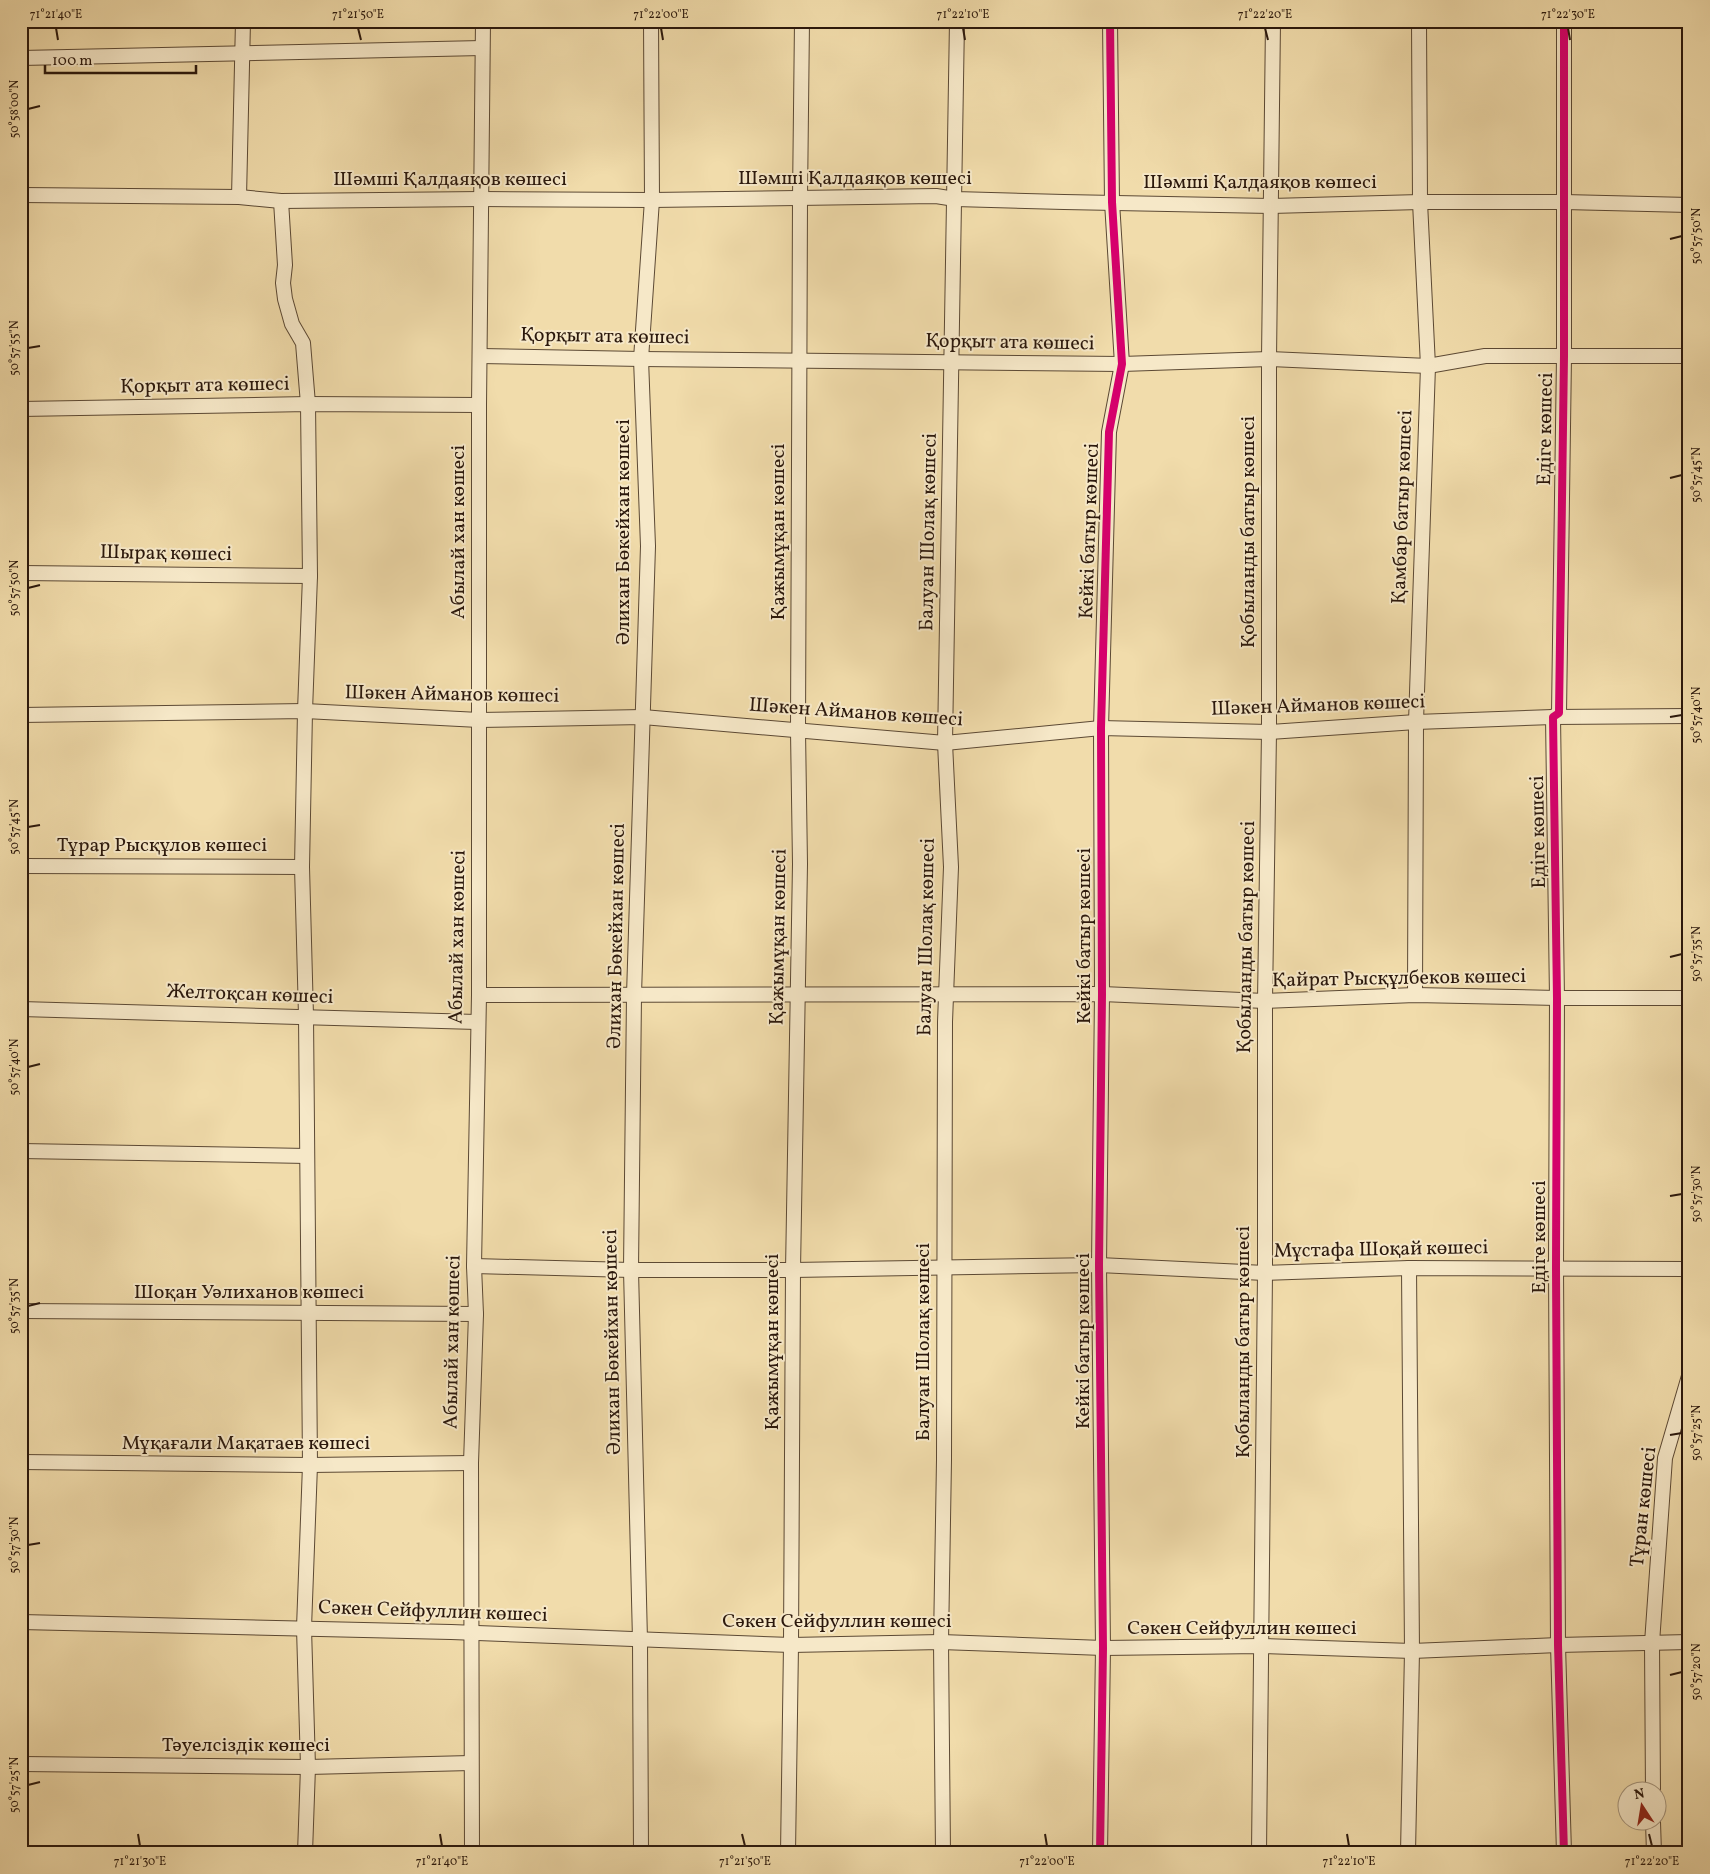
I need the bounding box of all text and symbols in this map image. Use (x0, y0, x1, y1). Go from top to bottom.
text: 71°21'40"E (30, 7, 82, 23)
text: 71°21'50"E (332, 7, 384, 23)
text: 71°22'00"E (633, 7, 689, 23)
text: 71°22'10"E (937, 7, 989, 23)
text: 71°22'20"E (1238, 7, 1292, 23)
text: 71°22'30"E (1541, 7, 1595, 23)
scale bar (45, 42, 196, 74)
text: 100 m (52, 51, 92, 72)
text: 50°58'00"N (7, 80, 23, 138)
street label: Шәмші Қалдаяқов көшесі (738, 165, 972, 193)
street label: Шәмші Қалдаяқов көшесі (333, 166, 567, 194)
street label: Шәмші Қалдаяқов көшесі (1143, 169, 1377, 197)
text: 50°57'50"N (1689, 208, 1705, 264)
text: 50°57'55"N (7, 320, 23, 376)
street label: Қорқыт ата көшесі (520, 322, 690, 352)
street label: Қорқыт ата көшесі (925, 328, 1095, 358)
street label: Қорқыт ата көшесі (120, 371, 290, 401)
street label: Едіге көшесі (1531, 372, 1561, 486)
street label: Қамбар батыр көшесі (1386, 409, 1420, 605)
street label: Қобыланды батыр көшесі (1235, 416, 1263, 648)
street label: Әлихан Бөкейхан көшесі (610, 419, 638, 645)
street label: Балуан Шолақ көшесі (913, 433, 945, 631)
street label: Кейкі батыр көшесі (1073, 442, 1107, 620)
street label: Қажымұқан көшесі (765, 444, 793, 620)
street label: Абылай хан көшесі (445, 445, 473, 619)
text: 50°57'45"N (1689, 447, 1705, 503)
street label: Шырақ көшесі (100, 539, 232, 569)
text: 50°57'50"N (7, 560, 23, 616)
street label: Шәкен Айманов көшесі (344, 679, 560, 711)
text: 50°57'40"N (1689, 686, 1705, 743)
street label: Шәкен Айманов көшесі (1210, 688, 1426, 724)
street label: Шәкен Айманов көшесі (748, 692, 964, 734)
street label: Едіге көшесі (1524, 775, 1554, 889)
text: 50°57'45"N (7, 799, 23, 855)
street label: Қобыланды батыр көшесі (1231, 820, 1263, 1054)
street label: Әлихан Бөкейхан көшесі (601, 823, 633, 1049)
street label: Тұрар Рысқұлов көшесі (57, 832, 267, 860)
street label: Балуан Шолақ көшесі (911, 838, 943, 1036)
street label: Қажымұқан көшесі (763, 848, 795, 1026)
street label: Кейкі батыр көшесі (1071, 848, 1099, 1024)
street label: Абылай хан көшесі (442, 850, 474, 1024)
text: 50°57'35"N (1689, 926, 1705, 982)
street label: Қайрат Рысқұлбеков көшесі (1272, 963, 1526, 995)
street label: Желтоқсан көшесі (166, 978, 334, 1012)
text: 50°57'40"N (7, 1038, 23, 1095)
text: 50°57'30"N (1689, 1165, 1705, 1222)
street label: Едіге көшесі (1526, 1180, 1554, 1294)
street label: Қобыланды батыр көшесі (1230, 1226, 1258, 1458)
street label: Әлихан Бөкейхан көшесі (597, 1229, 629, 1455)
street label: Мұстафа Шоқай көшесі (1273, 1234, 1489, 1266)
street label: Балуан Шолақ көшесі (910, 1243, 938, 1441)
street label: Кейкі батыр көшесі (1070, 1253, 1098, 1429)
street label: Қажымұқан көшесі (759, 1254, 787, 1430)
street label: Абылай хан көшесі (437, 1255, 469, 1429)
text: 50°57'35"N (7, 1278, 23, 1334)
street label: Шоқан Уәлиханов көшесі (134, 1279, 364, 1307)
text: 50°57'25"N (1689, 1405, 1705, 1461)
street label: Мұқағали Мақатаев көшесі (122, 1430, 370, 1458)
street label: Тұран көшесі (1624, 1445, 1664, 1569)
text: 50°57'30"N (7, 1516, 23, 1573)
street label: Сәкен Сейфуллин көшесі (318, 1594, 548, 1630)
street label: Сәкен Сейфуллин көшесі (722, 1608, 952, 1636)
street label: Сәкен Сейфуллин көшесі (1127, 1615, 1357, 1643)
text: 50°57'20"N (1689, 1643, 1705, 1701)
street label: Тәуелсіздік көшесі (162, 1732, 330, 1760)
text: 50°57'25"N (7, 1757, 23, 1813)
north arrow (1618, 1782, 1668, 1832)
text: N (1633, 1784, 1647, 1805)
text: 71°21'30"E (114, 1854, 166, 1870)
text: 71°21'40"E (416, 1854, 468, 1870)
text: 71°21'50"E (719, 1854, 771, 1870)
text: 71°22'00"E (1019, 1854, 1075, 1870)
text: 71°22'10"E (1323, 1854, 1375, 1870)
text: 71°22'20"E (1625, 1854, 1679, 1870)

